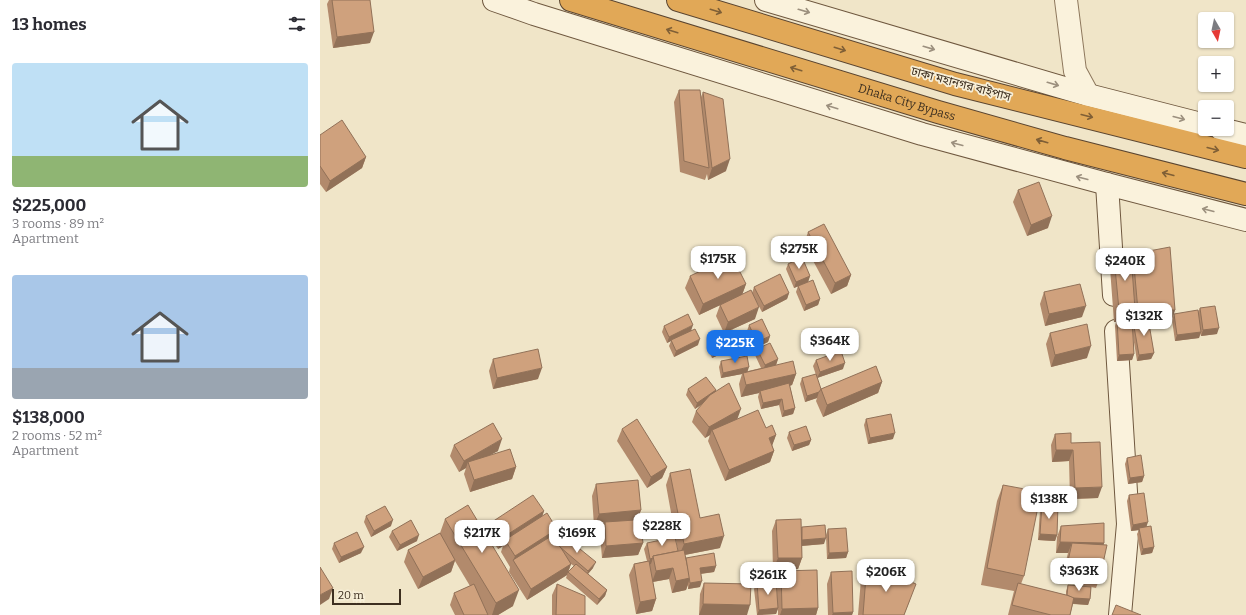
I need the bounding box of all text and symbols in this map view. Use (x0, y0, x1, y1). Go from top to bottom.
one-way arrow (709, 8, 722, 15)
one-way arrow (797, 8, 810, 15)
north arrow (1198, 12, 1234, 48)
map controls (1198, 12, 1234, 136)
icon: filters (286, 13, 308, 35)
text: 13 homes (12, 14, 87, 35)
one-way arrow (666, 27, 679, 34)
one-way arrow (922, 45, 935, 52)
one-way arrow (833, 46, 846, 53)
button: + (1198, 56, 1234, 92)
street label: ঢাকা মহানগর বাইপাস (909, 63, 1013, 104)
one-way arrow (791, 64, 803, 72)
street label: Dhaka City Bypass (856, 81, 957, 124)
one-way arrow (1047, 81, 1060, 88)
icon: home (124, 89, 196, 161)
button: − (1198, 100, 1234, 136)
one-way arrow (827, 102, 839, 110)
one-way arrow (1080, 113, 1093, 121)
one-way arrow (1172, 115, 1185, 122)
one-way arrow (1035, 137, 1048, 144)
one-way arrow (951, 139, 964, 147)
one-way arrow (1206, 146, 1219, 153)
one-way arrow (1161, 170, 1174, 177)
one-way arrow (1076, 173, 1089, 181)
text: $225,000 (12, 195, 86, 216)
one-way arrow (1202, 206, 1215, 213)
text: 3 rooms · 89 m² (12, 216, 104, 231)
text: Apartment (12, 231, 79, 246)
pin: $275K (771, 236, 827, 270)
text: $275K (780, 241, 818, 256)
pin: $175K (690, 246, 746, 280)
pin: $240K (1097, 248, 1153, 282)
text: $175K (700, 251, 736, 266)
text: $240K (1105, 253, 1145, 268)
icon: home (124, 301, 196, 373)
pin: $132K (1116, 303, 1172, 337)
text: $132K (1125, 308, 1163, 323)
pin: $364K (802, 328, 858, 362)
pin: $225K (707, 330, 763, 364)
text: $364K (810, 333, 850, 348)
text: $225K (716, 335, 754, 350)
text: $138,000 (12, 407, 85, 428)
text: 2 rooms · 52 m² (12, 428, 102, 443)
text: Apartment (12, 443, 79, 458)
pin: $138K (1021, 486, 1077, 520)
text: $138K (1030, 491, 1068, 506)
pin: $228K (634, 513, 690, 547)
text: $228K (642, 518, 682, 533)
pin: $217K (454, 520, 510, 554)
pin: $169K (549, 520, 605, 554)
text: $217K (463, 525, 501, 540)
text: $169K (558, 525, 596, 540)
pin: $363K (1051, 558, 1107, 592)
pin: $206K (858, 559, 914, 593)
pin: $261K (740, 562, 796, 596)
text: $363K (1059, 563, 1099, 578)
text: $206K (866, 564, 906, 579)
text: $261K (749, 567, 787, 582)
scale bar (332, 587, 401, 606)
text: 20 m (338, 589, 364, 602)

